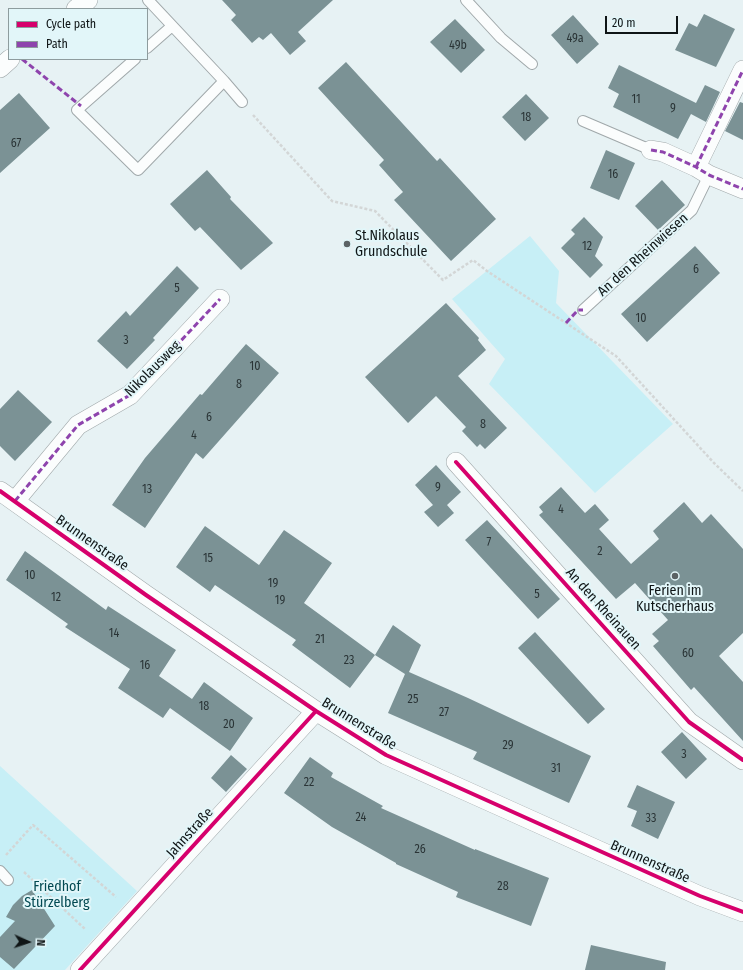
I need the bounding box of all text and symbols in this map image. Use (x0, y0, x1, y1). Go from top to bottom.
legend (8, 8, 148, 60)
scale bar (607, 8, 680, 34)
text: 20 m (612, 16, 636, 30)
text: Cycle path (46, 17, 96, 31)
house number: 49a (566, 32, 584, 46)
text: Path (46, 37, 68, 51)
house number: 49b (449, 39, 467, 53)
house number: 11 (631, 93, 641, 107)
house number: 9 (670, 102, 676, 116)
house number: 18 (521, 111, 531, 125)
house number: 67 (11, 137, 21, 151)
house number: 16 (608, 168, 618, 182)
street label: An den Rheinwiesen (594, 210, 692, 300)
place label: St.Nikolaus Grundschule (355, 228, 427, 260)
marker: St.Nikolaus Grundschule (342, 239, 352, 249)
house number: 12 (582, 240, 592, 254)
house number: 6 (693, 263, 699, 277)
house number: 5 (174, 282, 180, 296)
house number: 10 (636, 312, 646, 326)
house number: 3 (123, 334, 129, 348)
street label: Nikolausweg (122, 338, 184, 400)
house number: 10 (250, 360, 260, 374)
house number: 8 (236, 378, 242, 392)
house number: 6 (206, 411, 212, 425)
house number: 8 (480, 418, 486, 432)
house number: 4 (191, 429, 197, 443)
house number: 9 (435, 481, 441, 495)
house number: 13 (142, 483, 152, 497)
house number: 4 (558, 503, 564, 517)
street label: Brunnenstraße (52, 512, 132, 574)
house number: 7 (487, 536, 491, 550)
house number: 2 (597, 545, 603, 559)
house number: 15 (203, 552, 213, 566)
street label: An den Rheinauen (562, 565, 644, 653)
house number: 10 (25, 569, 35, 583)
marker: Ferien im Kutscherhaus (670, 571, 680, 581)
house number: 19 (268, 577, 278, 591)
place label: Ferien im Kutscherhaus (636, 583, 714, 616)
house number: 5 (534, 588, 540, 602)
house number: 12 (51, 591, 61, 605)
house number: 19 (275, 594, 285, 608)
house number: 14 (109, 627, 119, 641)
house number: 21 (315, 633, 325, 647)
house number: 60 (682, 647, 694, 661)
house number: 23 (344, 654, 354, 668)
house number: 16 (140, 659, 150, 673)
house number: 25 (408, 693, 418, 707)
street label: Brunnenstraße (318, 694, 400, 754)
house number: 18 (199, 700, 209, 714)
house number: 27 (439, 706, 449, 720)
house number: 20 (223, 718, 235, 732)
house number: 29 (502, 739, 514, 753)
house number: 3 (681, 748, 687, 762)
house number: 31 (551, 762, 561, 776)
house number: 22 (304, 776, 314, 790)
street label: Jahnstraße (163, 804, 217, 862)
house number: 24 (356, 811, 366, 825)
house number: 33 (646, 812, 656, 826)
street label: Brunnenstraße (608, 837, 692, 887)
house number: 26 (414, 843, 426, 857)
park label: Friedhof Stürzelberg (24, 879, 90, 912)
house number: 28 (497, 880, 509, 894)
north arrow (8, 922, 48, 962)
text: N (34, 939, 47, 946)

